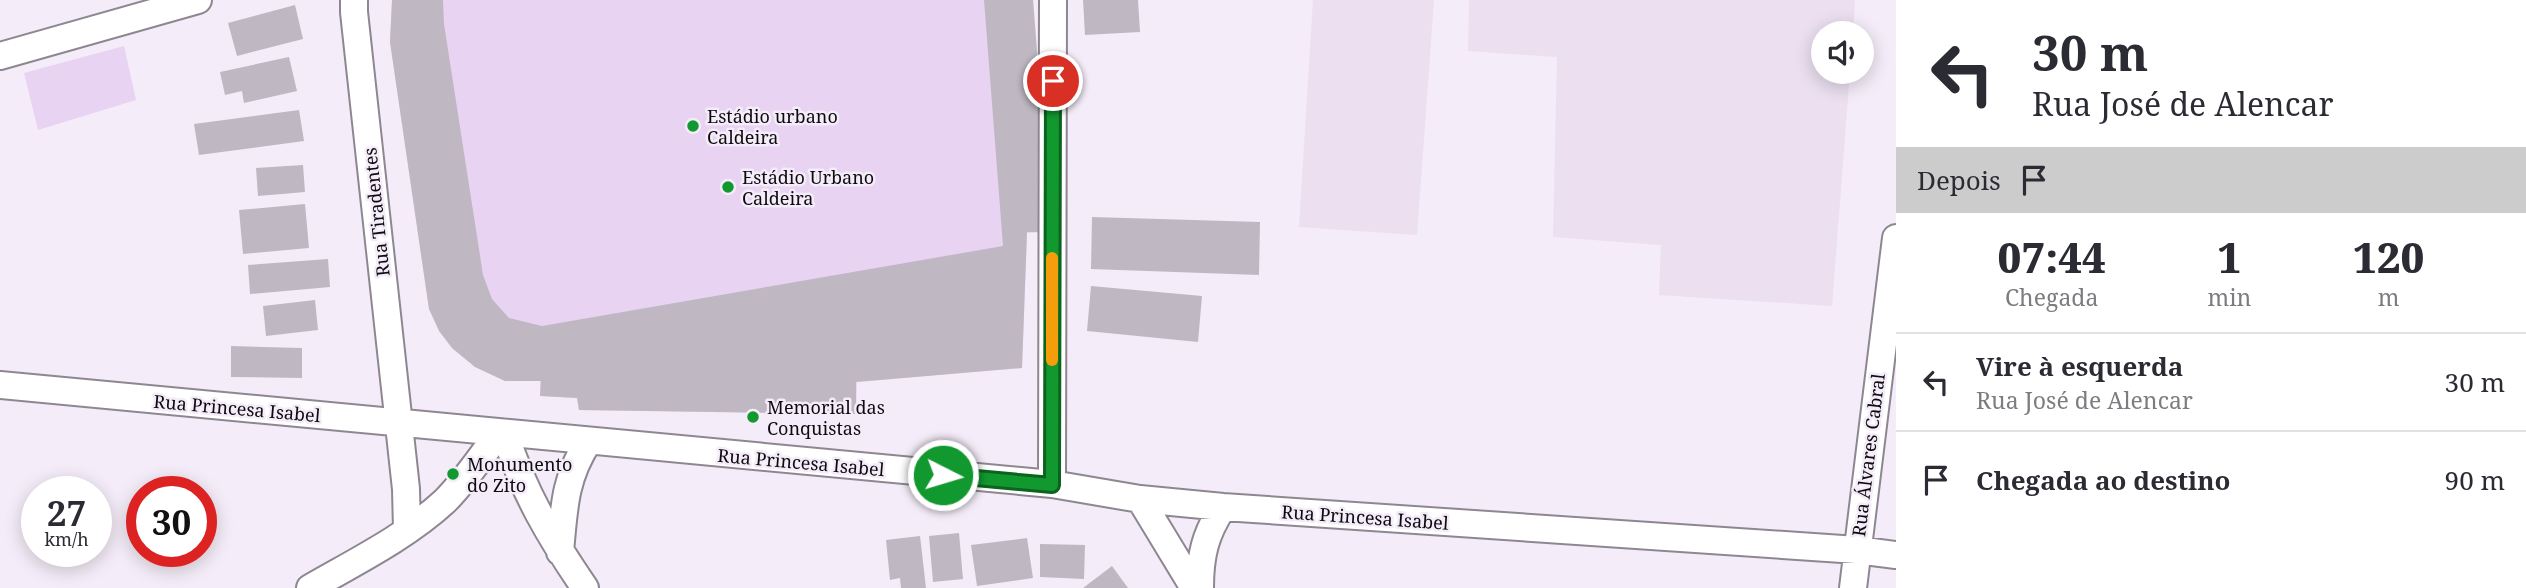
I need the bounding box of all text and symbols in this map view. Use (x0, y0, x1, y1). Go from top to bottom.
text: 30 m (2032, 19, 2148, 85)
map controls (1811, 21, 1874, 84)
button: sound (1811, 21, 1874, 84)
icon: left (1917, 28, 2008, 119)
pin (1023, 51, 1083, 111)
icon: arrive (1034, 62, 1072, 100)
text: Rua José de Alencar (2032, 82, 2334, 125)
place label: Estádio urbano Caldeira (707, 104, 838, 149)
marker: Estádio urbano Caldeira (685, 118, 701, 134)
street label: Rua Tiradentes (357, 146, 395, 278)
icon: arrive (2015, 161, 2053, 199)
text: Depois (1917, 162, 2001, 198)
place label: Estádio Urbano Caldeira (742, 165, 874, 210)
marker: Estádio Urbano Caldeira (720, 179, 736, 195)
text: 07:44 (1998, 228, 2106, 285)
text: 1 (2218, 228, 2241, 285)
text: 120 (2353, 228, 2424, 285)
text: Chegada (2005, 281, 2098, 313)
text: min (2207, 281, 2251, 313)
text: m (2378, 281, 2400, 313)
text: Vire à esquerda (1976, 348, 2183, 384)
icon: left (1917, 363, 1955, 401)
text: 30 m (2445, 364, 2505, 400)
street label: Rua Álvares Cabral (1846, 372, 1890, 538)
text: Rua José de Alencar (1976, 384, 2193, 416)
street label: Rua Princesa Isabel (153, 389, 322, 427)
place label: Memorial das Conquistas (767, 395, 885, 440)
marker: Memorial das Conquistas (745, 409, 761, 425)
position arrow (906, 438, 980, 512)
street label: Rua Princesa Isabel (717, 443, 886, 481)
place label: Monumento do Zito (467, 452, 572, 497)
icon: arrive (1917, 461, 1955, 499)
text: Chegada ao destino (1976, 462, 2231, 498)
text: 90 m (2445, 462, 2505, 498)
marker: Monumento do Zito (445, 466, 461, 482)
speed limit sign: 30 (126, 476, 217, 567)
text: 27 (47, 489, 86, 536)
street label: Rua Princesa Isabel (1281, 499, 1450, 535)
text: km/h (44, 527, 89, 551)

